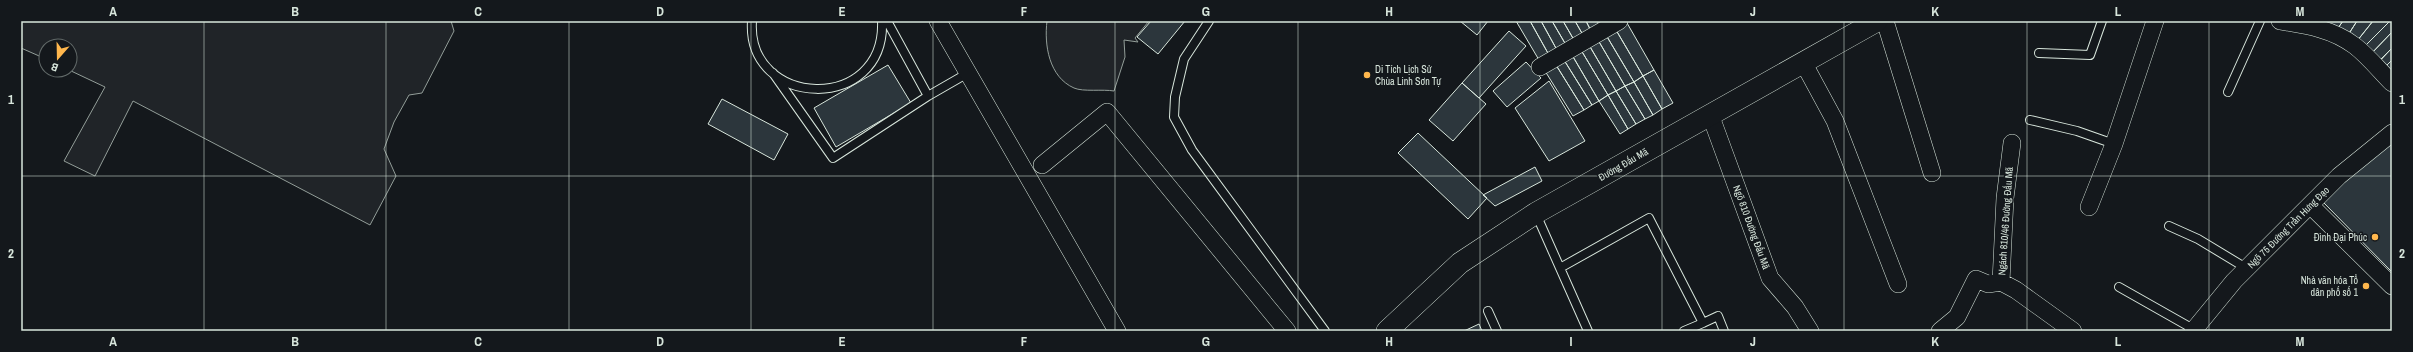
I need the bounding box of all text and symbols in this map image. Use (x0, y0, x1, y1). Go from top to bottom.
text: A (109, 3, 117, 20)
text: B (291, 3, 299, 20)
text: C (474, 3, 482, 20)
text: D (656, 3, 664, 20)
text: E (838, 3, 846, 20)
text: F (1021, 3, 1028, 20)
text: G (1202, 3, 1210, 20)
text: H (1385, 3, 1393, 20)
text: I (1570, 3, 1573, 20)
text: J (1750, 3, 1756, 20)
text: K (1931, 3, 1939, 20)
text: L (2115, 3, 2122, 20)
text: M (2296, 3, 2305, 20)
north arrow (38, 38, 78, 78)
text: B (49, 60, 60, 75)
place label: Di Tích Lịch Sử Chùa Linh Sơn Tự (1375, 63, 1441, 88)
marker: Di Tích Lịch Sử Chùa Linh Sơn Tự (1362, 70, 1372, 80)
text: 1 (8, 91, 14, 108)
text: 1 (2399, 91, 2405, 108)
street label: Đường Đấu Mã (1596, 145, 1651, 184)
street label: Ngách 810/46 Đường Đấu Mã (1995, 166, 2016, 276)
street label: Ngõ 810 Đường Đấu Mã (1730, 183, 1773, 271)
street label: Ngõ 75 Đường Trần Hưng Đạo (2245, 183, 2332, 271)
place label: Đình Đại Phúc (2314, 231, 2367, 244)
marker: Đình Đại Phúc (2370, 232, 2380, 242)
text: 2 (8, 245, 14, 262)
text: 2 (2399, 245, 2405, 262)
place label: Nhà văn hóa Tổ dân phố số 1 (2301, 274, 2358, 299)
marker: Nhà văn hóa Tổ dân phố số 1 (2361, 281, 2371, 291)
text: A (109, 333, 117, 350)
text: B (291, 333, 299, 350)
text: C (474, 333, 482, 350)
text: D (656, 333, 664, 350)
text: E (838, 333, 846, 350)
text: F (1021, 333, 1028, 350)
text: G (1202, 333, 1210, 350)
text: H (1385, 333, 1393, 350)
text: I (1570, 333, 1573, 350)
text: J (1750, 333, 1756, 350)
text: K (1931, 333, 1939, 350)
text: L (2115, 333, 2122, 350)
text: M (2296, 333, 2305, 350)

